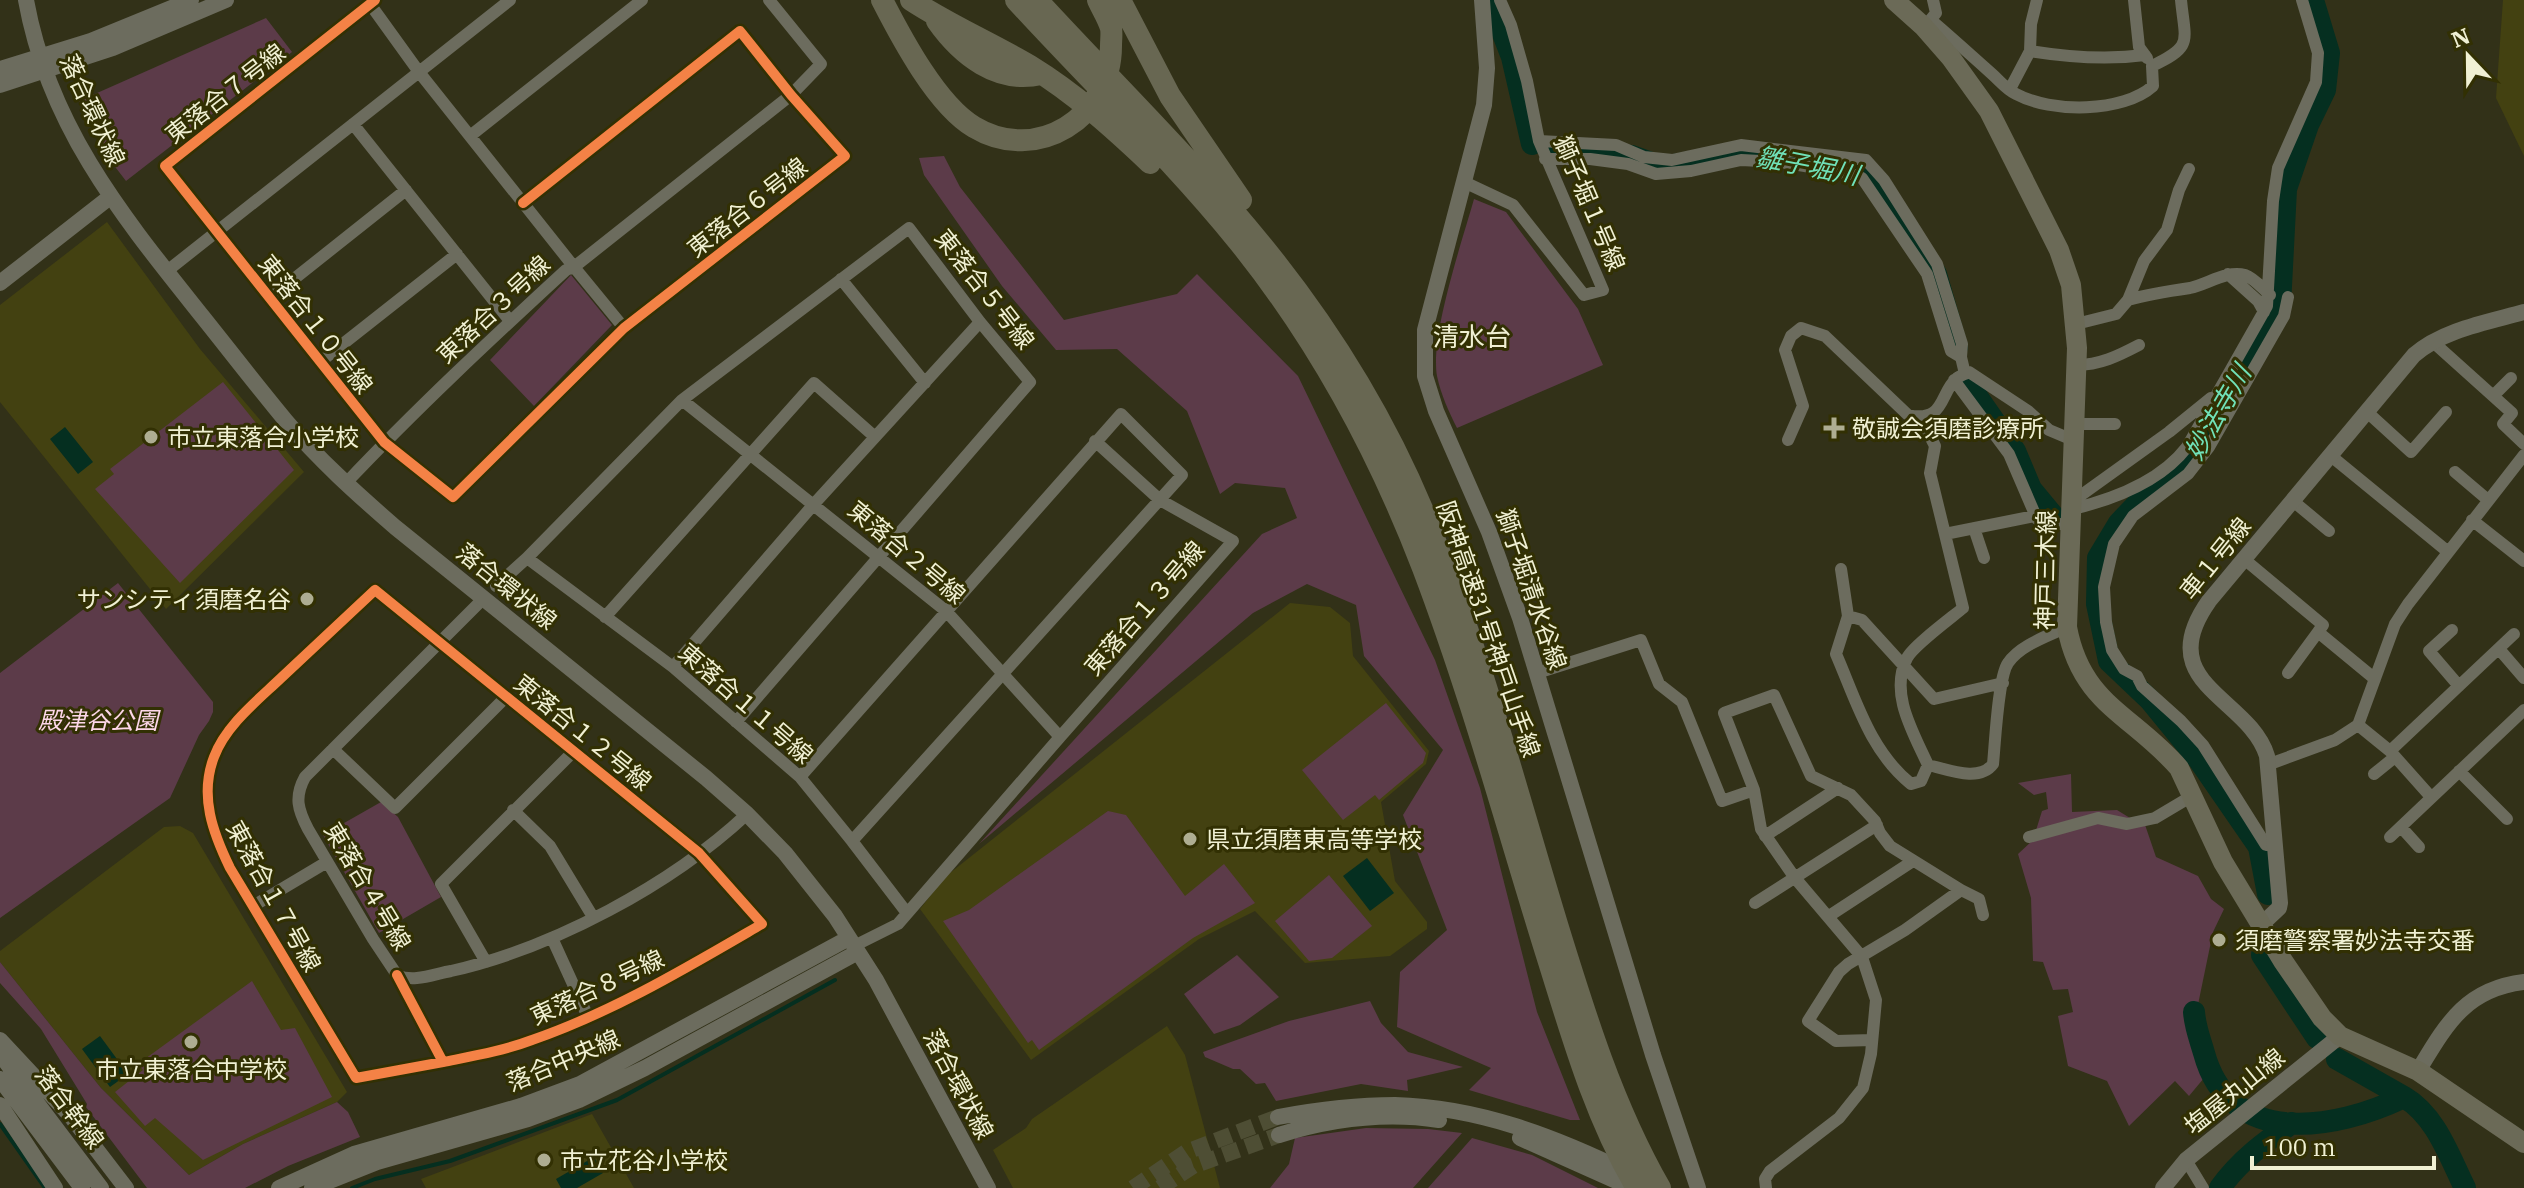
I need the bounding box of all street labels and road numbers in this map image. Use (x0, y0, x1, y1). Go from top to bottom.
street label: 東落合７号線 (158, 36, 292, 150)
street label: 落合環状線 (53, 49, 133, 171)
street label: 獅子堀１号線 (1547, 130, 1633, 276)
street label: 東落合６号線 (680, 150, 814, 264)
street label: 東落合５号線 (928, 222, 1042, 356)
street label: 東落合１０号線 (252, 248, 380, 400)
street label: 東落合３号線 (429, 248, 557, 370)
street label: 東落合２号線 (842, 493, 972, 611)
street label: 阪神高速31号神戸山手線 (1430, 497, 1548, 761)
street label: 獅子堀清水谷線 (1490, 504, 1574, 674)
street label: 神戸三木線 (2028, 510, 2062, 630)
street label: 車１号線 (2172, 511, 2258, 605)
street label: 東落合１３号線 (1077, 534, 1211, 682)
street label: 落合環状線 (450, 536, 564, 636)
street label: 東落合１１号線 (672, 636, 820, 770)
street label: 東落合１２号線 (508, 667, 658, 797)
street label: 東落合１７号線 (219, 815, 329, 977)
street label: 東落合４号線 (317, 816, 419, 956)
street label: 東落合８号線 (525, 942, 669, 1032)
street label: 落合中央線 (502, 1022, 624, 1098)
street label: 落合環状線 (917, 1024, 1001, 1144)
street label: 塩屋丸山線 (2177, 1041, 2291, 1141)
street label: 落合幹線 (28, 1059, 112, 1155)

